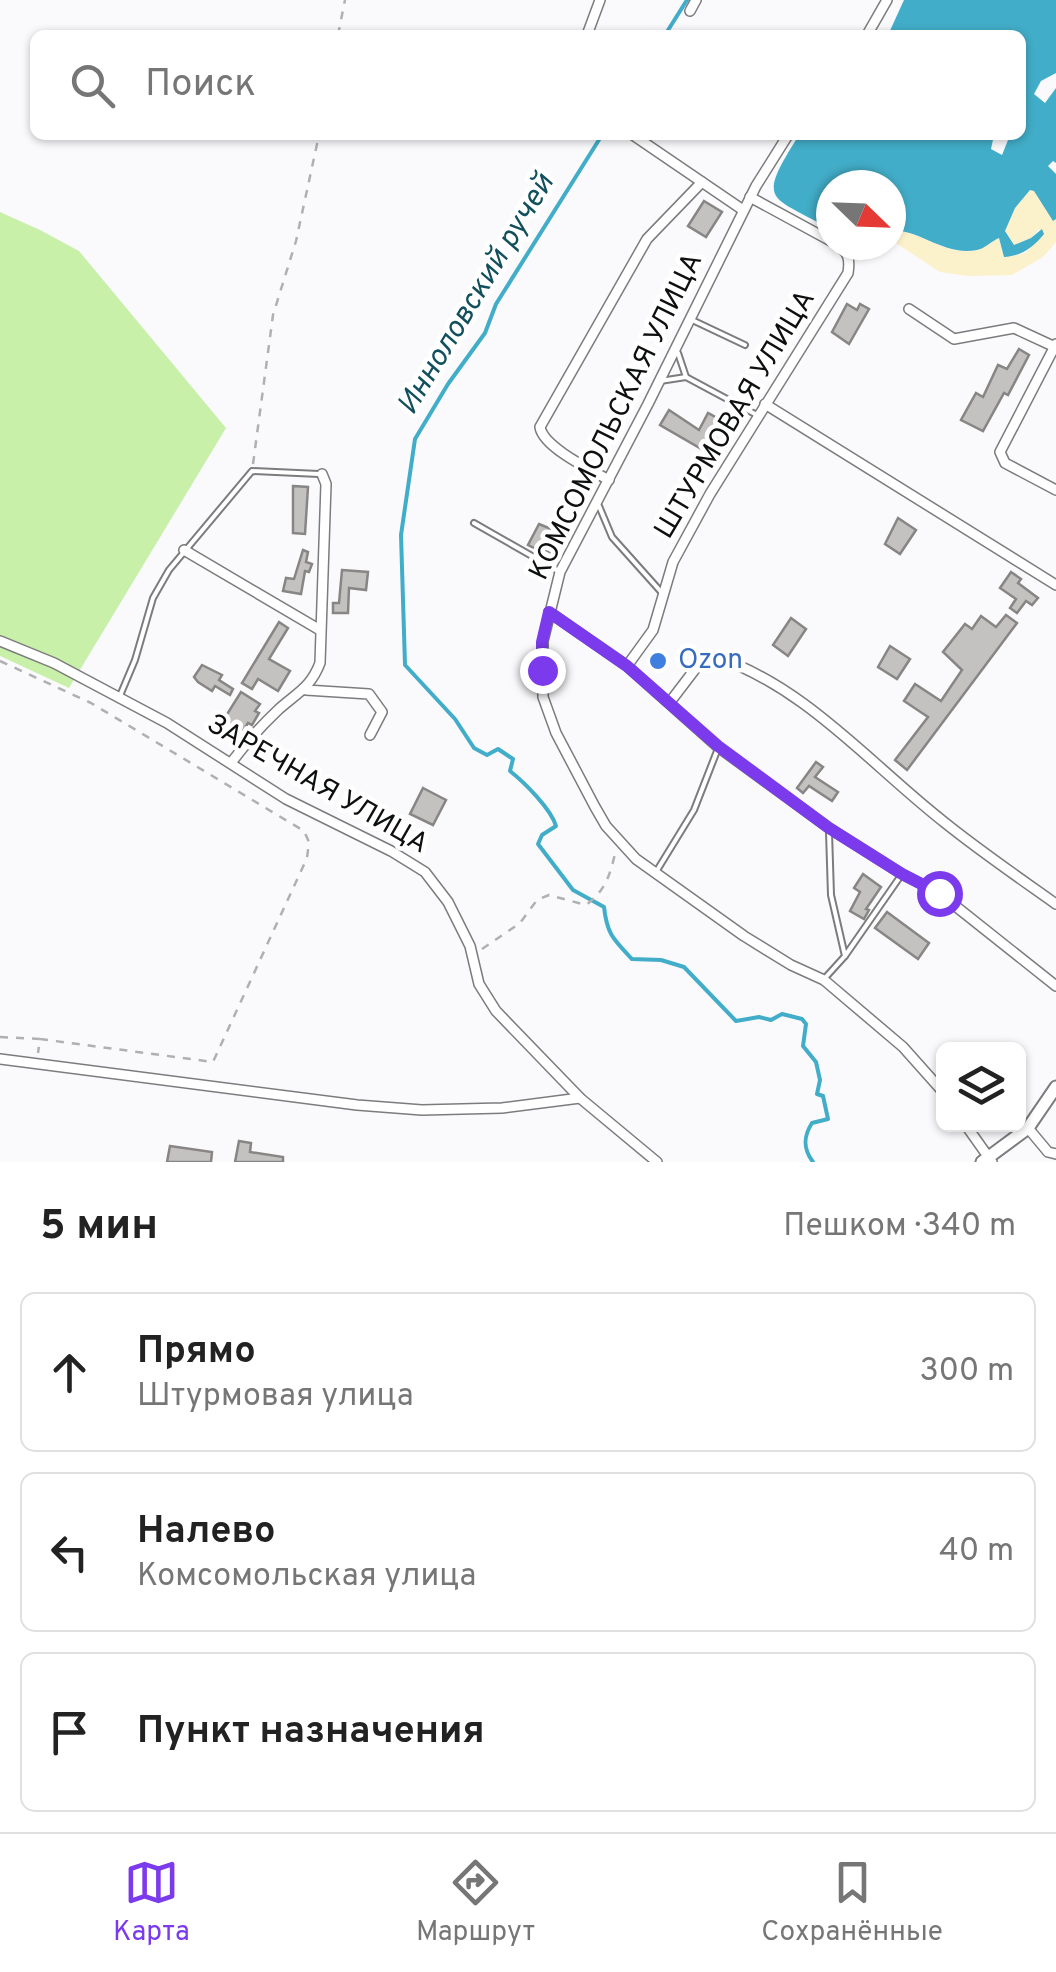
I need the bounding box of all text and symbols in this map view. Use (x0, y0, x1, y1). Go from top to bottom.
search box (30, 30, 1026, 140)
icon: search (65, 58, 120, 113)
text: Поиск (145, 61, 256, 110)
water label: Инноловский ручей (391, 166, 564, 422)
north arrow (816, 170, 906, 260)
street label: КОМСОМОЛЬСКАЯ УЛИЦА (522, 248, 712, 586)
street label: ШТУРМОВАЯ УЛИЦА (647, 284, 825, 546)
place label: Ozon (678, 643, 743, 679)
route end (520, 648, 566, 694)
marker: Ozon (647, 650, 669, 672)
street label: ЗАРЕЧНАЯ УЛИЦА (200, 707, 434, 863)
route start (917, 871, 963, 917)
map controls (936, 1042, 1026, 1132)
button: layers (936, 1042, 1026, 1132)
text: 5 мин (40, 1201, 158, 1254)
text: Пешком · 340 m (783, 1207, 1016, 1247)
text: Прямо (137, 1328, 256, 1377)
icon: ahead (42, 1345, 97, 1400)
text: 300 m (920, 1352, 1014, 1392)
text: Штурмовая улица (137, 1377, 413, 1417)
text: Налево (137, 1508, 276, 1557)
icon: left (42, 1525, 97, 1580)
text: 40 m (939, 1532, 1014, 1572)
text: Комсомольская улица (137, 1557, 476, 1597)
icon: arrive (42, 1705, 97, 1760)
text: Пункт назначения (137, 1708, 485, 1757)
tab: Карта (113, 1855, 190, 1951)
tab: Маршрут (416, 1855, 535, 1951)
tab: Сохранённые (761, 1855, 943, 1951)

